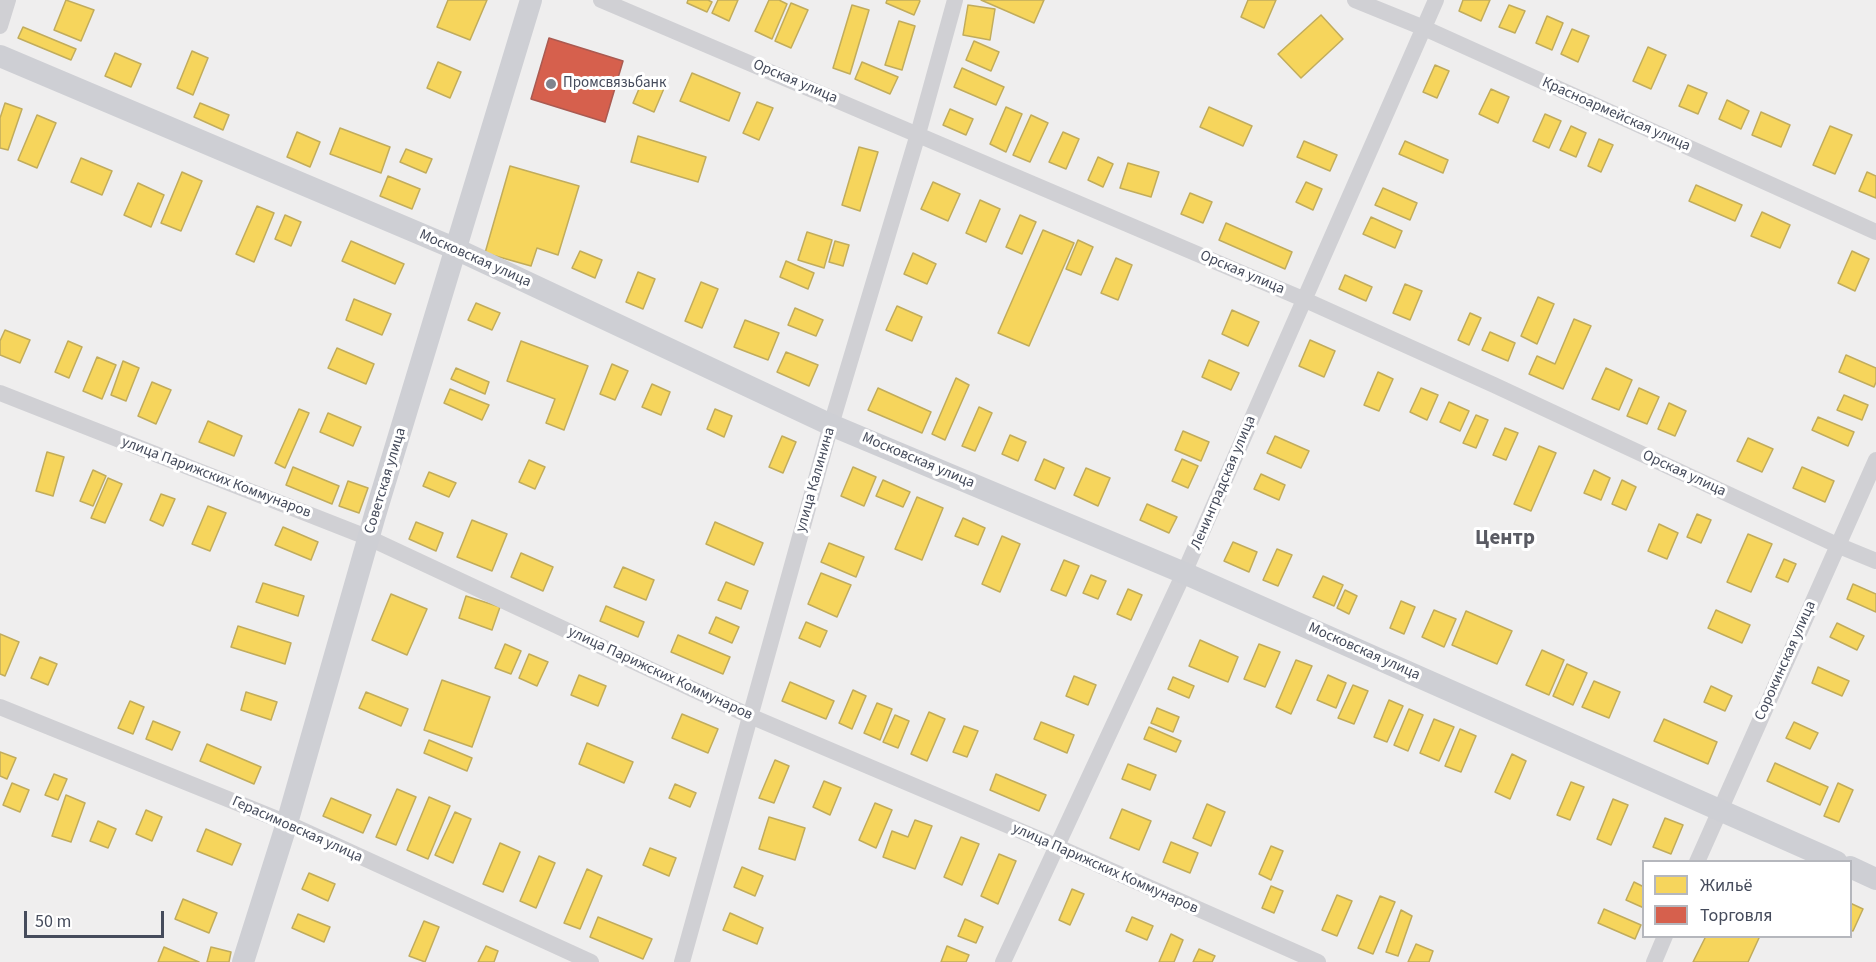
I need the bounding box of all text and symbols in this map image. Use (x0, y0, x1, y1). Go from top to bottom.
street label: Орская улица (750, 56, 840, 108)
street label: Красноармейская улица (1539, 74, 1693, 156)
place label: Промсвязьбанк (563, 75, 666, 93)
marker: Промсвязьбанк (544, 77, 558, 91)
street label: Московская улица (416, 226, 534, 292)
street label: Орская улица (1197, 247, 1287, 299)
street label: Ленинградская улица (1188, 413, 1260, 553)
street label: Советская улица (361, 426, 411, 536)
street label: улица Калинина (792, 426, 840, 534)
street label: Московская улица (859, 429, 977, 493)
street label: улица Парижских Коммунаров (119, 433, 313, 523)
street label: Орская улица (1639, 447, 1729, 501)
district label: Центр (1475, 526, 1535, 552)
street label: Сорокинская улица (1752, 598, 1820, 724)
street label: Московская улица (1305, 619, 1423, 685)
street label: улица Парижских Коммунаров (565, 623, 755, 725)
street label: Герасимовская улица (229, 793, 365, 867)
street label: улица Парижских Коммунаров (1009, 820, 1201, 918)
legend (1642, 860, 1852, 938)
text: Жильё (1700, 873, 1752, 898)
scale bar (27, 899, 166, 937)
text: Торговля (1700, 903, 1773, 928)
text: 50 m (35, 909, 71, 934)

